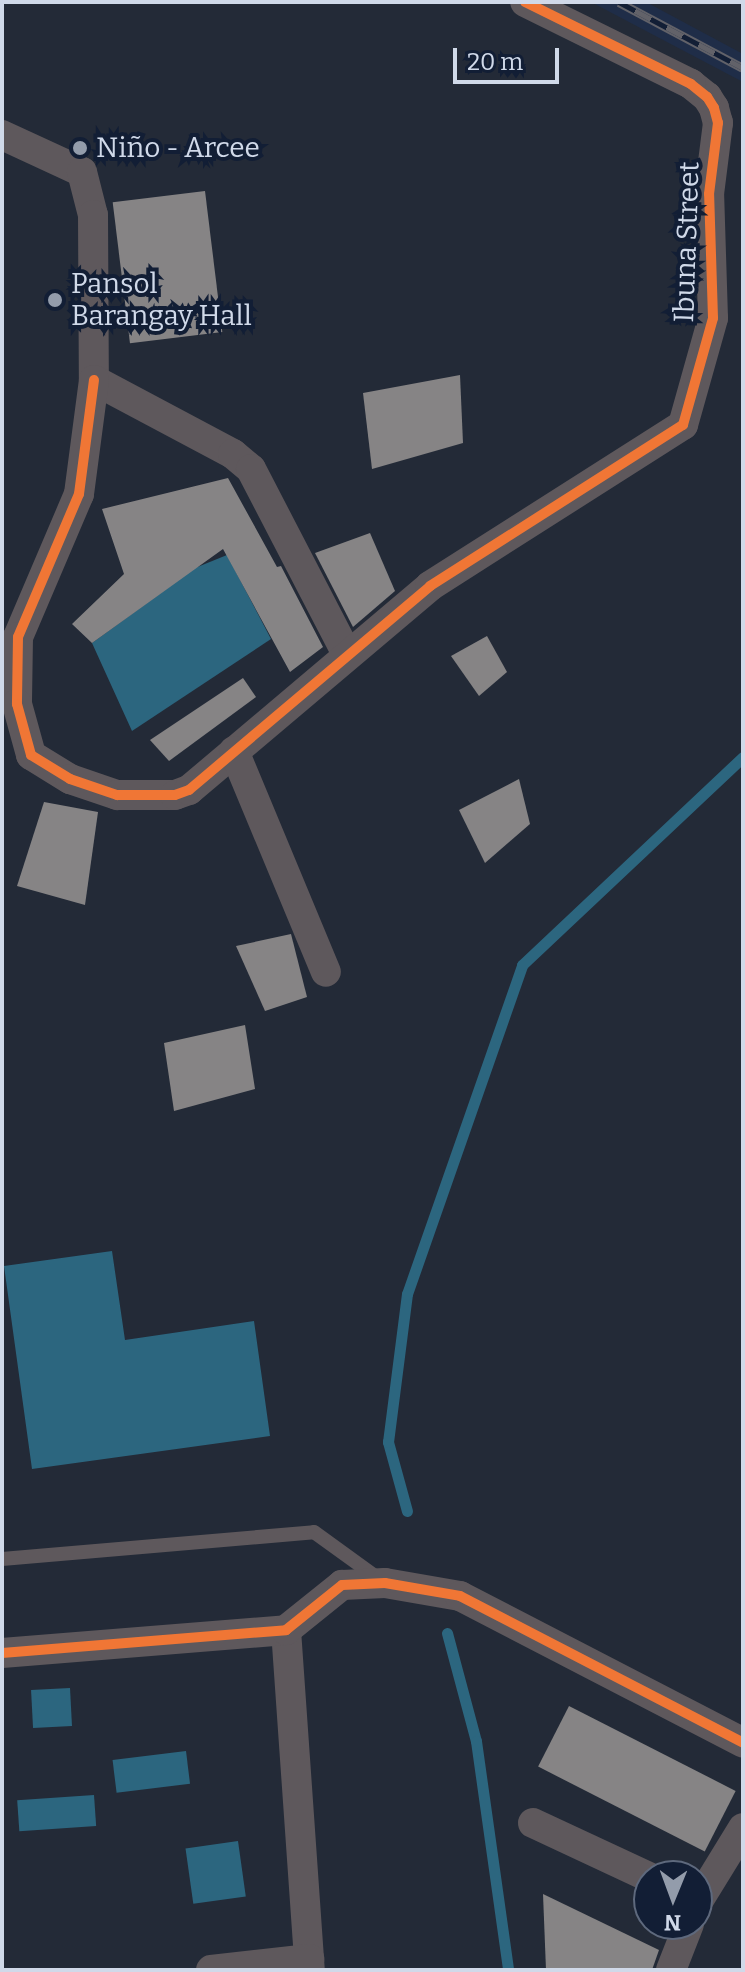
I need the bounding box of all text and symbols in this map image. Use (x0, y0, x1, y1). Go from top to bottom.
scale bar (457, 32, 563, 82)
text: 20 m (467, 48, 523, 76)
place label: Niño - Arcee (96, 131, 260, 165)
marker: Niño - Arcee (71, 139, 89, 157)
street label: Ibuna Street (667, 161, 707, 323)
place label: Pansol Barangay Hall (71, 267, 252, 333)
marker: Pansol Barangay Hall (46, 291, 64, 309)
north arrow (633, 1860, 713, 1940)
text: N (664, 1909, 681, 1936)

